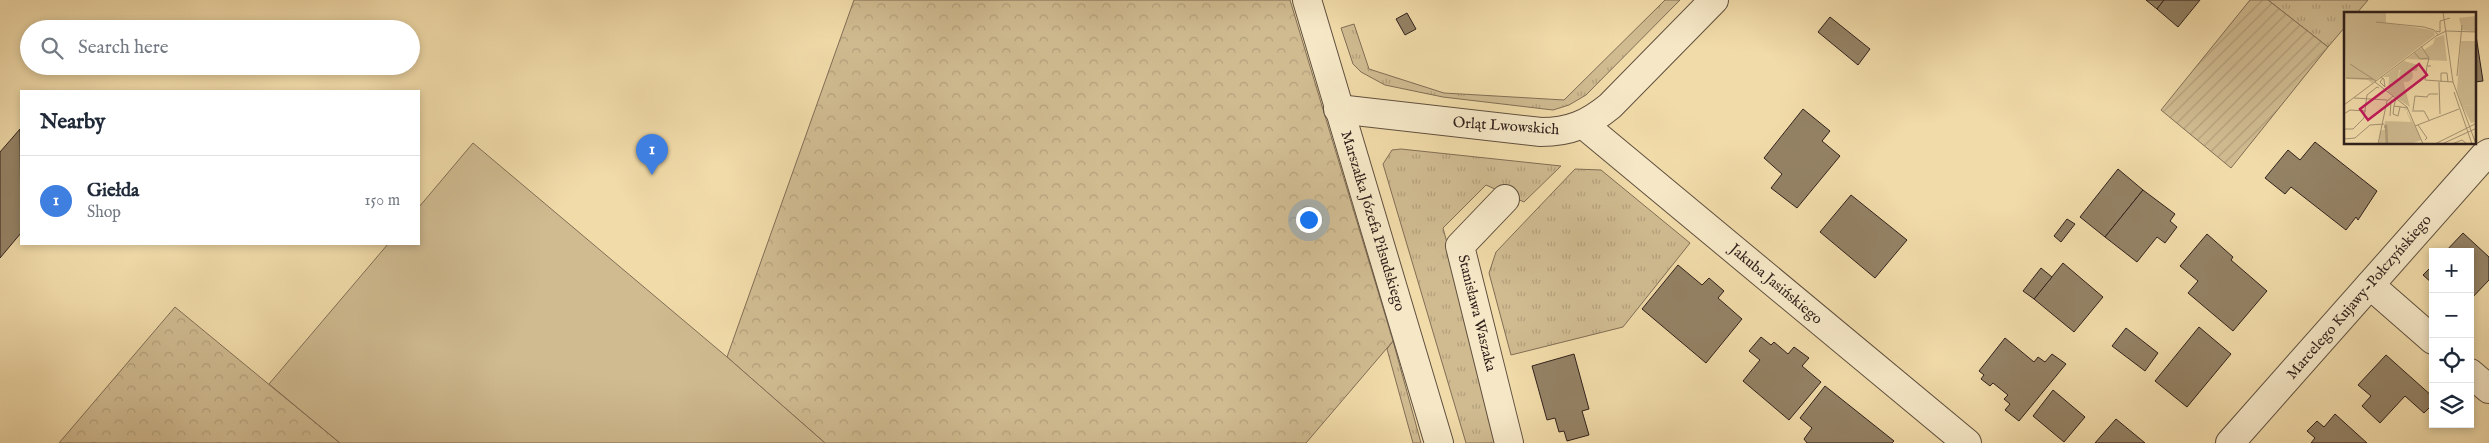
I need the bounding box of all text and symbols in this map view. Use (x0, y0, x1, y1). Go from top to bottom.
inset map (2344, 12, 2476, 145)
search box (20, 20, 420, 75)
icon: search (38, 34, 66, 62)
text: Search here (78, 36, 169, 60)
text: Nearby (40, 109, 105, 136)
street label: Orląt Lwowskich (1452, 113, 1560, 139)
street label: Marszałka Józefa Piłsudskiego (1336, 128, 1410, 314)
pin: 1 (636, 134, 668, 175)
text: Giełda (87, 179, 139, 203)
text: 1 (53, 191, 59, 211)
text: 150 m (365, 191, 400, 211)
text: Shop (87, 203, 121, 223)
your location (1296, 207, 1322, 233)
street label: Marcelego Kujawy-Połczyńskiego (2282, 211, 2436, 383)
street label: Jakuba Jasińskiego (1724, 238, 1826, 328)
map controls (2429, 248, 2474, 428)
button: + (2429, 248, 2474, 293)
street label: Stanisława Waszaka (1453, 253, 1501, 374)
button: − (2429, 293, 2474, 338)
button: locate (2429, 338, 2474, 383)
button: layers (2429, 383, 2474, 428)

